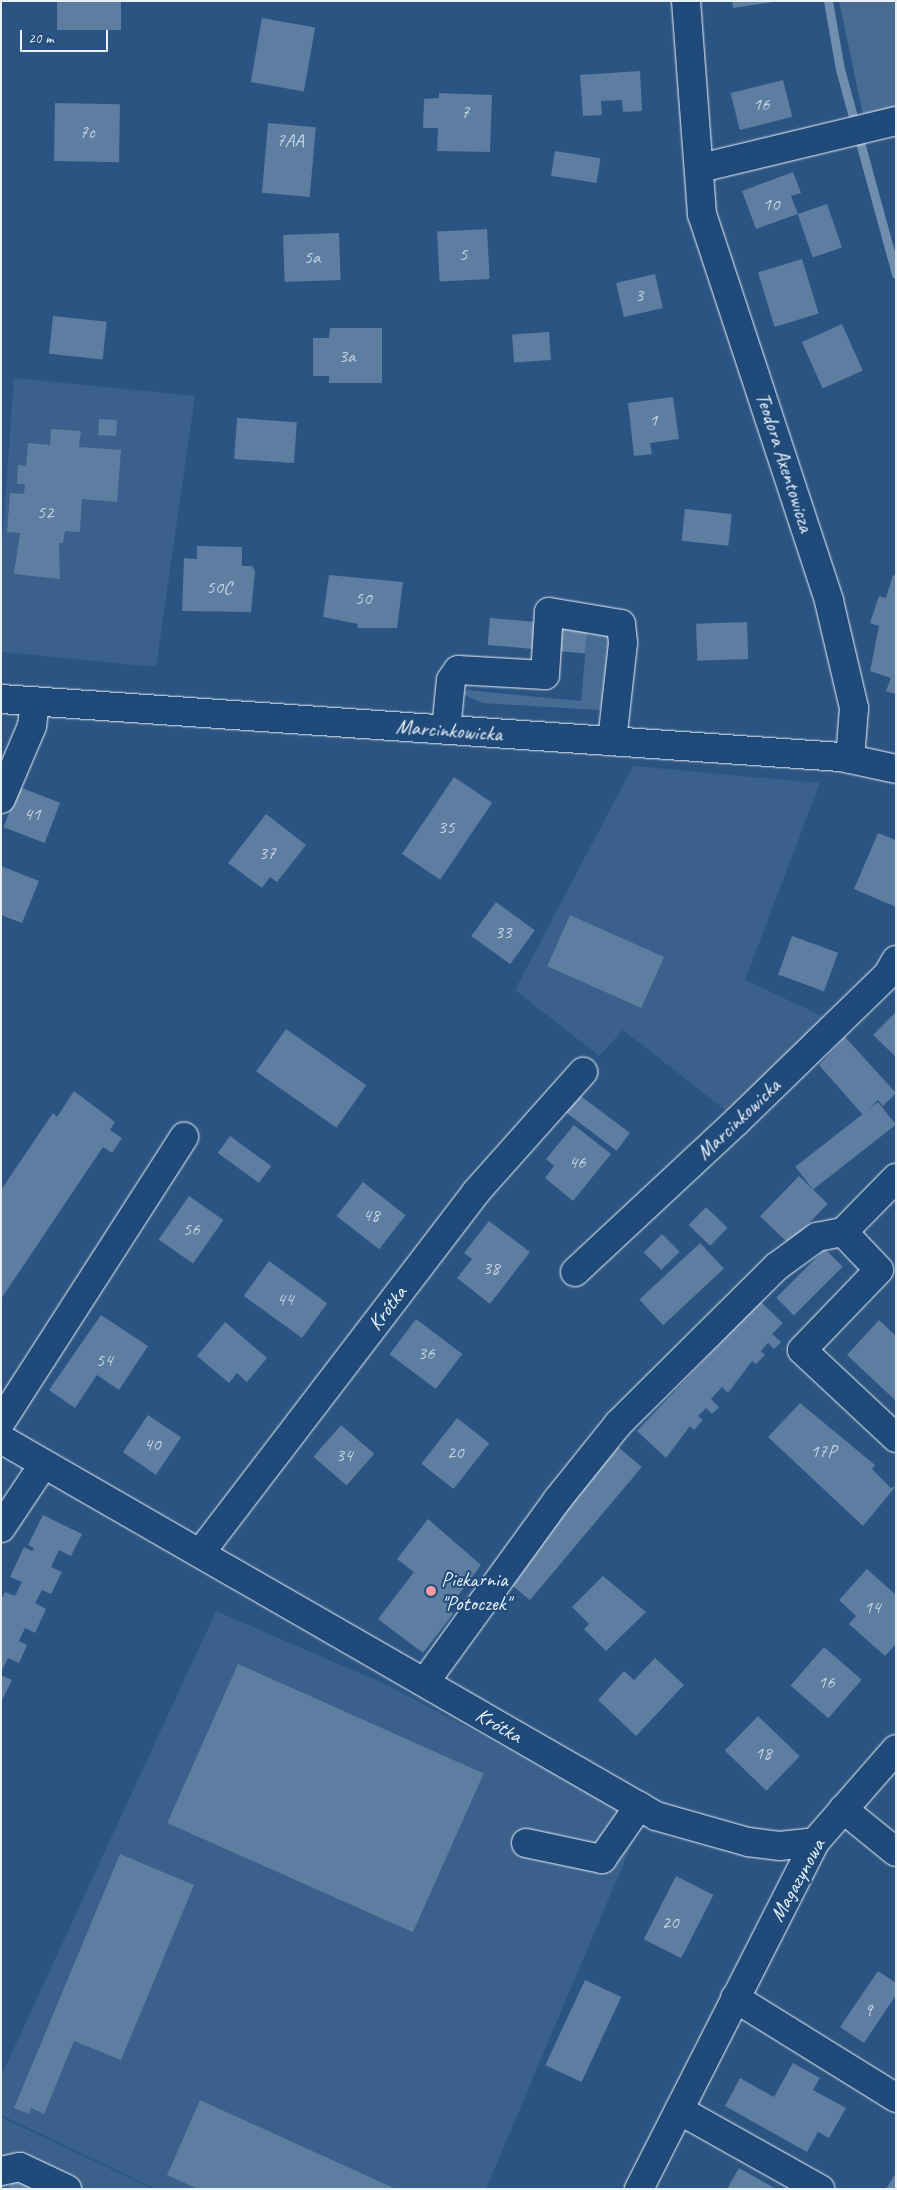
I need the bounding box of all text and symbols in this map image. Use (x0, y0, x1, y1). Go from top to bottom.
scale bar (22, 20, 110, 52)
text: 20 m (28, 29, 54, 48)
house number: 16 (752, 94, 770, 116)
house number: 7 (461, 102, 469, 124)
house number: 7c (79, 122, 95, 144)
house number: 7AA (276, 130, 304, 152)
house number: 10 (762, 194, 780, 216)
house number: 5 (459, 244, 467, 266)
house number: 5a (304, 247, 320, 269)
house number: 3 (635, 285, 643, 307)
house number: 3a (339, 346, 355, 368)
street label: Teodora Axentowicza (750, 389, 820, 535)
house number: 1 (649, 410, 657, 432)
house number: 52 (36, 502, 54, 524)
house number: 50C (206, 577, 232, 599)
house number: 50 (354, 588, 372, 610)
street label: Marcinkowicka (395, 714, 503, 746)
house number: 41 (23, 804, 41, 826)
house number: 35 (437, 817, 455, 839)
house number: 37 (258, 843, 276, 865)
house number: 33 (494, 922, 512, 944)
street label: Marcinkowicka (691, 1073, 785, 1165)
house number: 46 (568, 1152, 586, 1174)
house number: 48 (362, 1205, 380, 1227)
house number: 56 (182, 1219, 200, 1241)
house number: 38 (482, 1258, 500, 1280)
street label: Krótka (362, 1281, 412, 1335)
house number: 44 (276, 1289, 294, 1311)
house number: 36 (417, 1343, 435, 1365)
house number: 54 (95, 1350, 113, 1372)
house number: 40 (143, 1434, 161, 1456)
house number: 17P (810, 1441, 836, 1463)
house number: 20 (446, 1442, 464, 1464)
house number: 34 (335, 1445, 353, 1467)
place label: Piekarnia "Potoczek" (441, 1566, 510, 1616)
marker: Piekarnia "Potoczek" (425, 1585, 437, 1597)
house number: 14 (863, 1597, 881, 1619)
house number: 16 (817, 1672, 835, 1694)
street label: Krótka (471, 1702, 527, 1748)
house number: 18 (754, 1743, 772, 1765)
street label: Magazynowa (764, 1834, 830, 1926)
house number: 20 (661, 1912, 679, 1934)
house number: 9 (864, 2000, 872, 2022)

